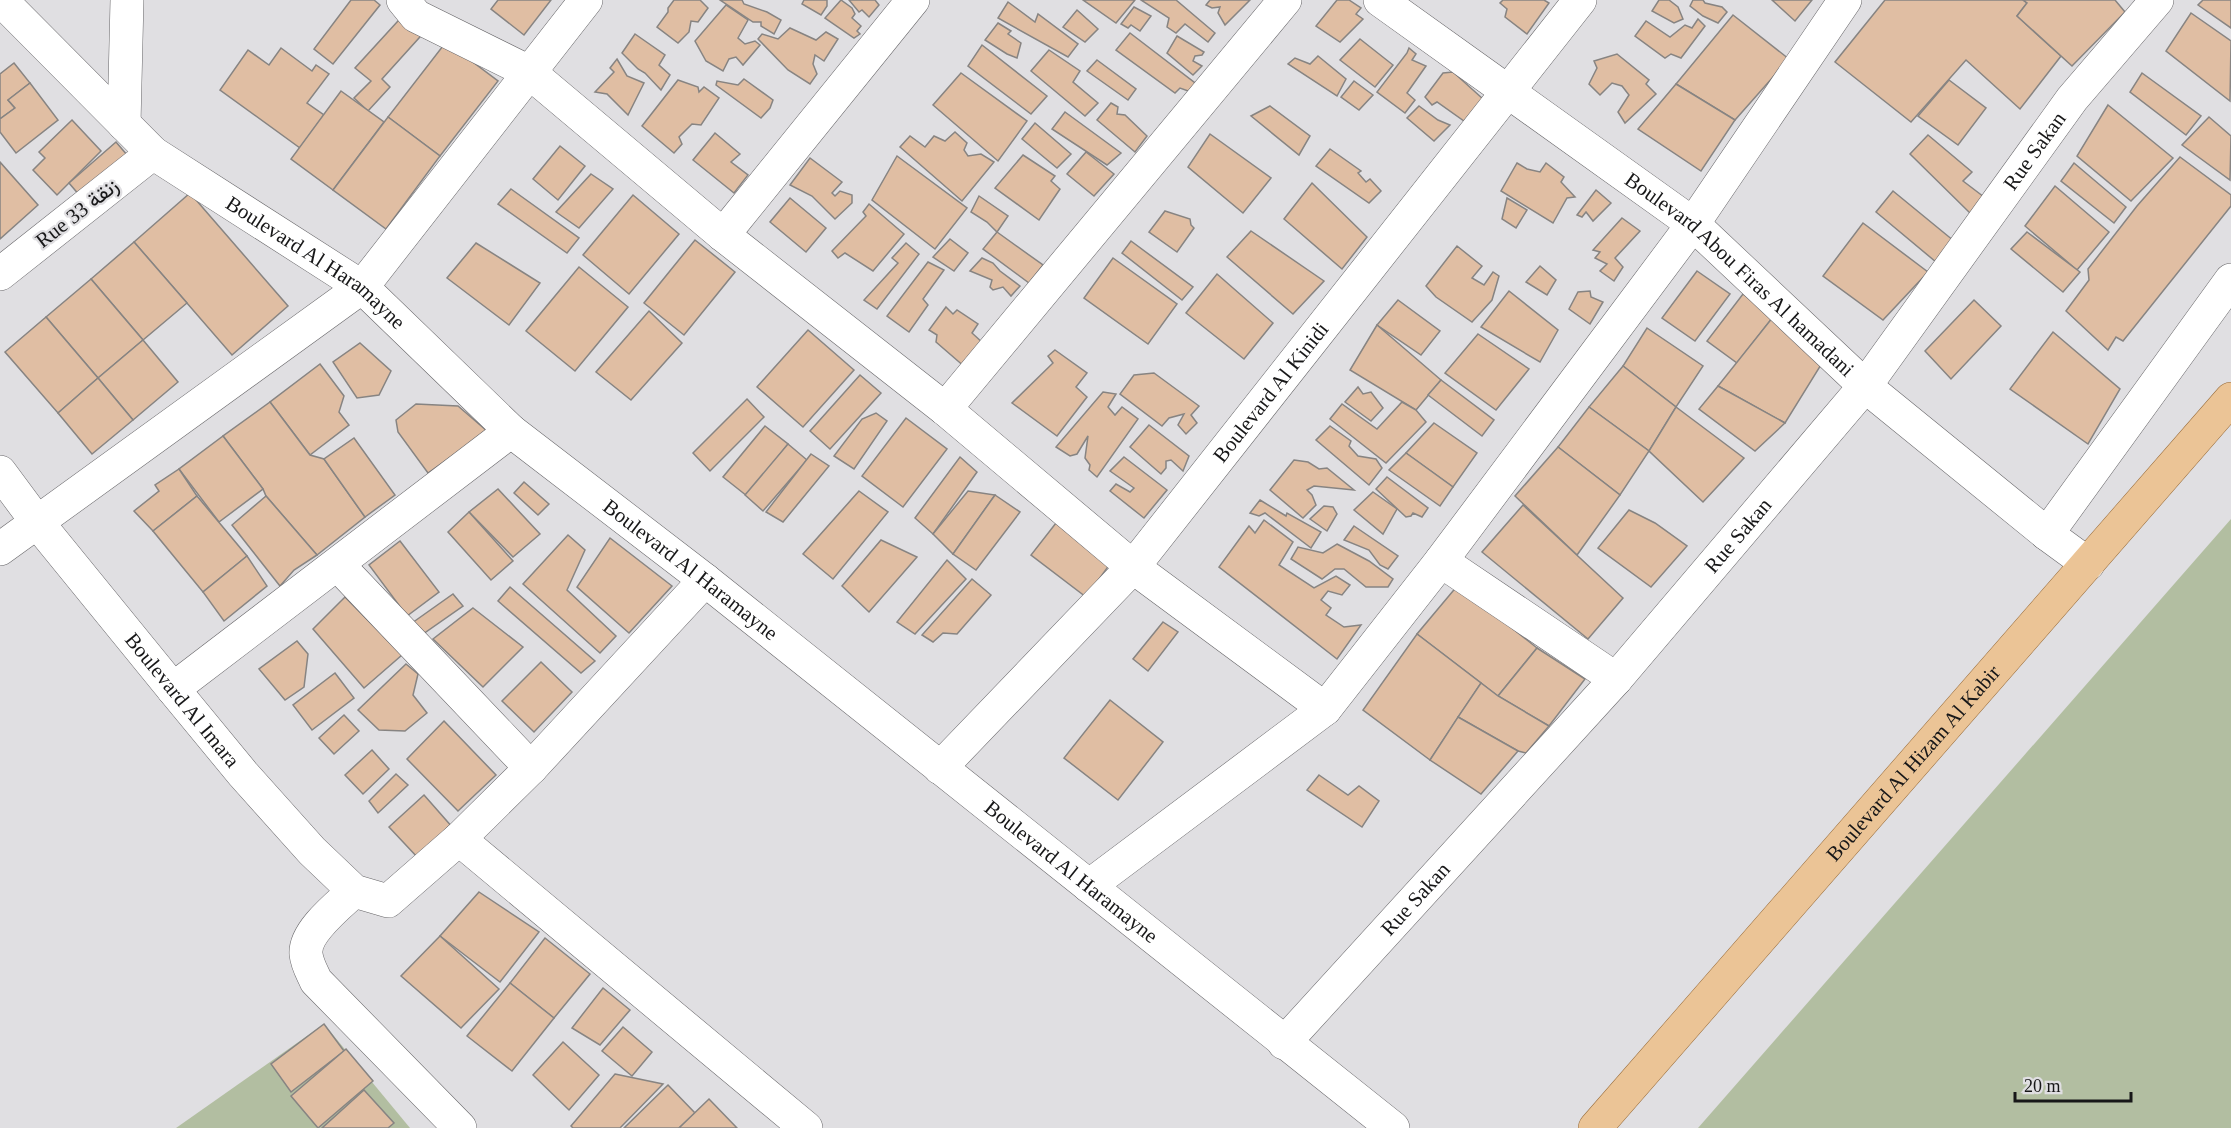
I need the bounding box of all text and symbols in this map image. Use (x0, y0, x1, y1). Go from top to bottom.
street label: Rue Sakan (1998, 107, 2071, 195)
street label: Boulevard Abou Firas Al hamadani (1620, 167, 1859, 382)
street label: Rue 33 زنقة (31, 173, 124, 254)
street label: Boulevard Al Haramayne (221, 191, 410, 334)
street label: Boulevard Al Kinidi (1208, 317, 1333, 467)
street label: Rue Sakan (1700, 493, 1777, 578)
street label: Boulevard Al Haramayne (598, 494, 783, 645)
street label: Boulevard Al Imara (120, 628, 245, 773)
street label: Boulevard Al Hizam Al Kabir (1821, 660, 2005, 866)
street label: Boulevard Al Haramayne (980, 795, 1163, 948)
street label: Rue Sakan (1376, 857, 1455, 940)
scale bar (2015, 1065, 2130, 1103)
text: 20 m (2024, 1076, 2061, 1096)

